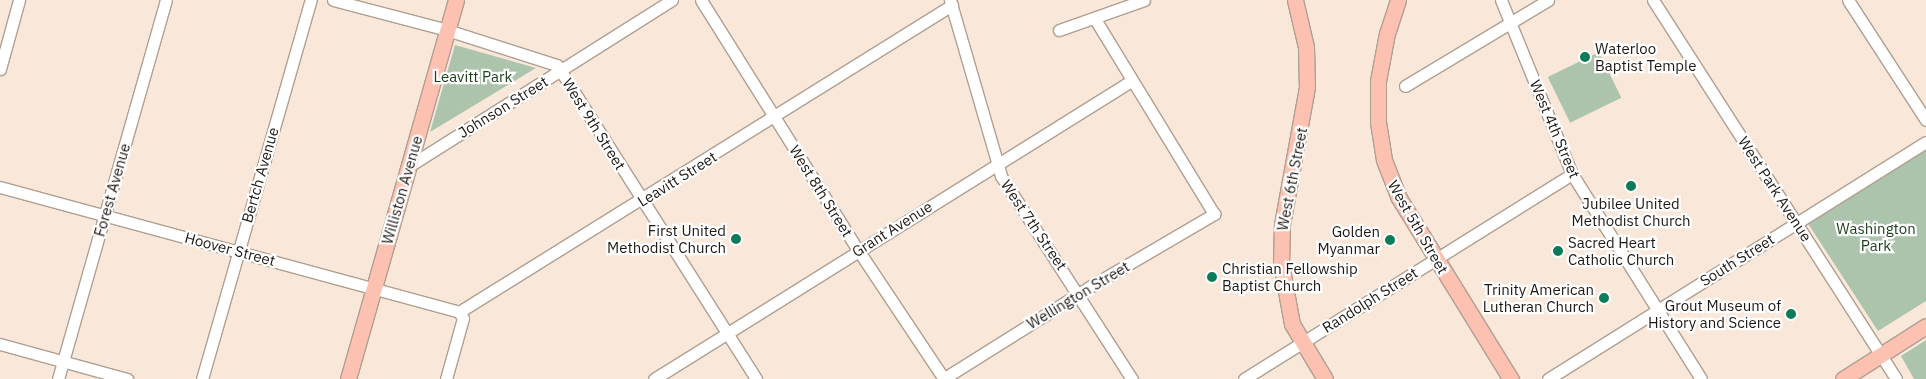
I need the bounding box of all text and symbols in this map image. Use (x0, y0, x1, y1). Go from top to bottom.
place label: Waterloo Baptist Temple (1595, 39, 1696, 74)
marker: Waterloo Baptist Temple (1579, 51, 1591, 63)
park label: Leavitt Park (434, 68, 512, 86)
street label: Johnson Street (455, 72, 551, 142)
street label: West 9th Street (559, 75, 629, 173)
street label: West 4th Street (1526, 77, 1584, 181)
street label: Bertch Avenue (238, 125, 282, 225)
street label: West 6th Street (1273, 126, 1311, 232)
street label: West Park Avenue (1734, 133, 1816, 245)
street label: Williston Avenue (378, 134, 426, 246)
street label: Forest Avenue (90, 141, 134, 239)
street label: West 8th Street (786, 142, 856, 240)
street label: Leavitt Street (634, 148, 720, 210)
street label: West 7th Street (997, 177, 1071, 273)
street label: West 5th Street (1384, 177, 1452, 277)
marker: Jubilee United Methodist Church (1625, 180, 1637, 192)
place label: Jubilee United Methodist Church (1572, 194, 1690, 229)
street label: Grant Avenue (849, 197, 935, 261)
park label: Washington Park (1836, 219, 1916, 254)
place label: First United Methodist Church (607, 221, 726, 256)
place label: Golden Myanmar (1317, 222, 1380, 257)
street label: Hoover Street (183, 228, 277, 270)
street label: South Street (1697, 230, 1777, 290)
marker: First United Methodist Church (730, 233, 742, 245)
place label: Sacred Heart Catholic Church (1568, 233, 1674, 268)
marker: Golden Myanmar (1384, 234, 1396, 246)
marker: Sacred Heart Catholic Church (1552, 245, 1564, 257)
street label: Wellington Street (1023, 257, 1133, 333)
place label: Christian Fellowship Baptist Church (1222, 259, 1358, 294)
street label: Randolph Street (1319, 263, 1421, 337)
marker: Christian Fellowship Baptist Church (1206, 271, 1218, 283)
place label: Trinity American Lutheran Church (1483, 280, 1594, 315)
marker: Trinity American Lutheran Church (1598, 292, 1610, 304)
place label: Grout Museum of History and Science (1648, 296, 1781, 331)
marker: Grout Museum of History and Science (1785, 308, 1797, 320)

